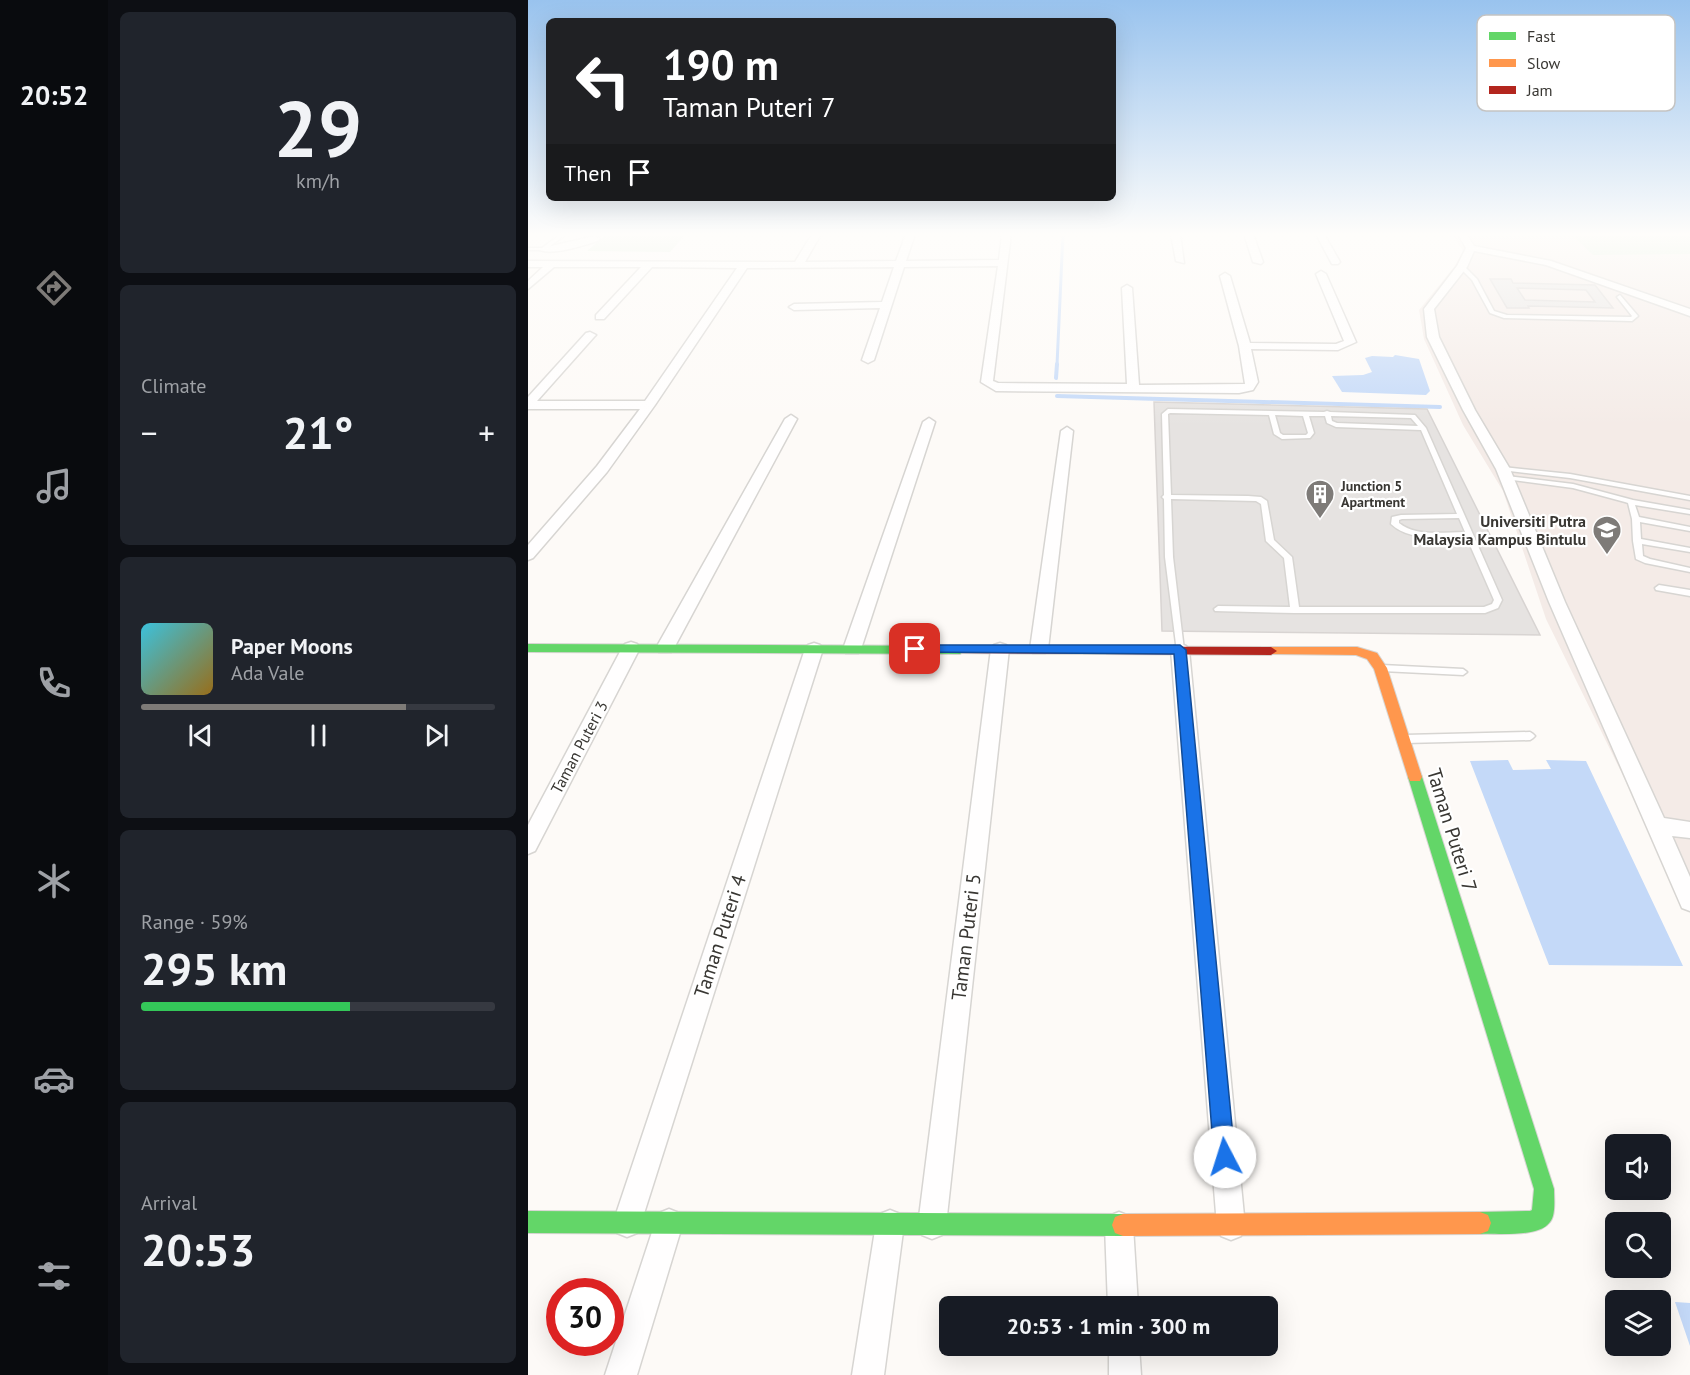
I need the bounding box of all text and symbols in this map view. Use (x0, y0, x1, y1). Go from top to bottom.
legend (1477, 15, 1675, 111)
text: Fast (1527, 26, 1556, 46)
text: 190 m (663, 37, 779, 92)
icon: left (564, 42, 642, 120)
text: Slow (1527, 53, 1561, 73)
text: 20:52 (20, 78, 88, 112)
text: 29 (274, 78, 362, 179)
text: Jam (1526, 80, 1553, 100)
text: Taman Puteri 7 (663, 90, 835, 124)
icon: arrive (623, 156, 656, 189)
text: Then (564, 159, 611, 187)
text: km/h (296, 168, 340, 194)
icon: directions (33, 267, 75, 309)
text: Climate (141, 373, 207, 399)
text: 21° (283, 403, 353, 461)
text: − (141, 411, 158, 454)
text: + (478, 411, 495, 454)
icon: music (33, 465, 75, 507)
place label: Junction 5 Apartment (1340, 477, 1405, 511)
building icon: Junction 5 Apartment (1304, 478, 1336, 520)
place label: Universiti Putra Malaysia Kampus Bintulu (1413, 511, 1586, 549)
school or university icon: Universiti Putra Malaysia Kampus Bintulu (1591, 514, 1623, 556)
pin (889, 623, 940, 674)
text: Paper Moons (231, 632, 353, 660)
icon: arrive (898, 632, 931, 665)
text: Ada Vale (231, 660, 304, 686)
icon: phone (33, 662, 75, 704)
street label: Taman Puteri 3 (546, 697, 612, 797)
icon: previous (184, 719, 217, 752)
icon: pause (302, 719, 335, 752)
icon: next (420, 719, 453, 752)
street label: Taman Puteri 7 (1421, 765, 1483, 895)
icon: climate (33, 860, 75, 902)
street label: Taman Puteri 4 (688, 871, 752, 1001)
street label: Taman Puteri 5 (945, 872, 987, 1002)
text: Range · 59% (141, 909, 248, 935)
text: 295 km (141, 939, 287, 997)
icon: car (33, 1058, 75, 1100)
position arrow (1193, 1125, 1257, 1189)
map controls (1605, 1134, 1671, 1356)
button: sound (1605, 1134, 1671, 1200)
text: Arrival (141, 1190, 197, 1216)
button: search (1605, 1212, 1671, 1278)
text: 20:53 (141, 1220, 255, 1278)
icon: filters (33, 1255, 75, 1297)
speed limit sign: 30 (546, 1278, 624, 1356)
button: layers (1605, 1290, 1671, 1356)
text: 20:53 · 1 min · 300 m (1007, 1312, 1210, 1340)

